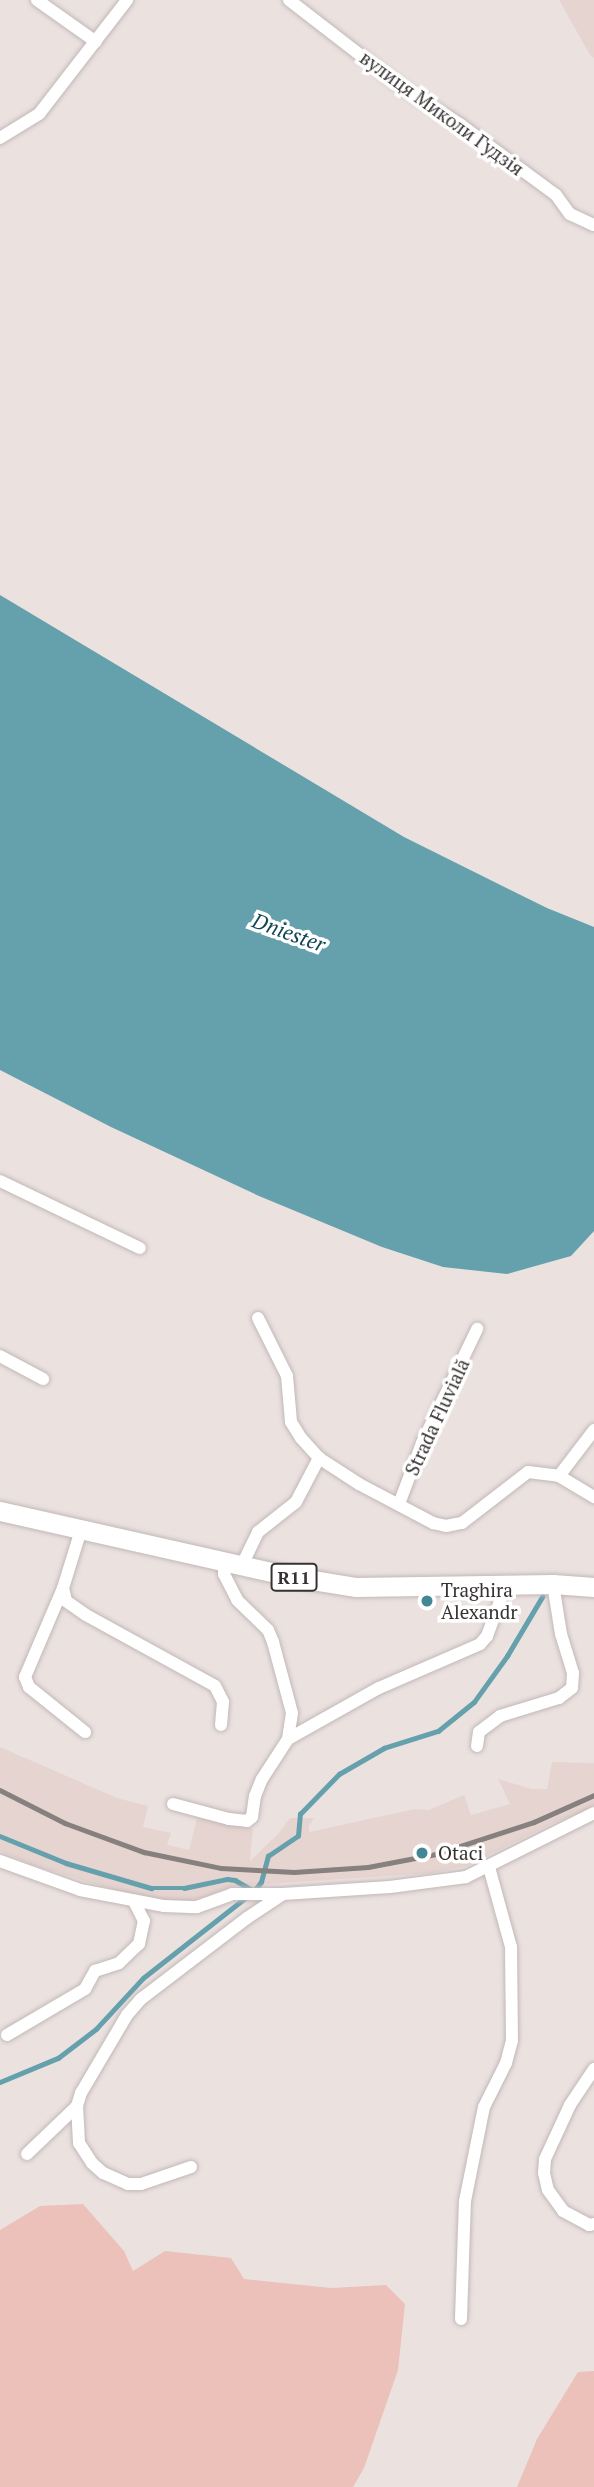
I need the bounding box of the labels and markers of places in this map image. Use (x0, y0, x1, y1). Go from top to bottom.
place label: Traghira Alexandr (441, 1579, 517, 1623)
marker: Traghira Alexandr (419, 1593, 435, 1609)
place label: Otaci (438, 1842, 483, 1864)
marker: Otaci (412, 1843, 432, 1863)

